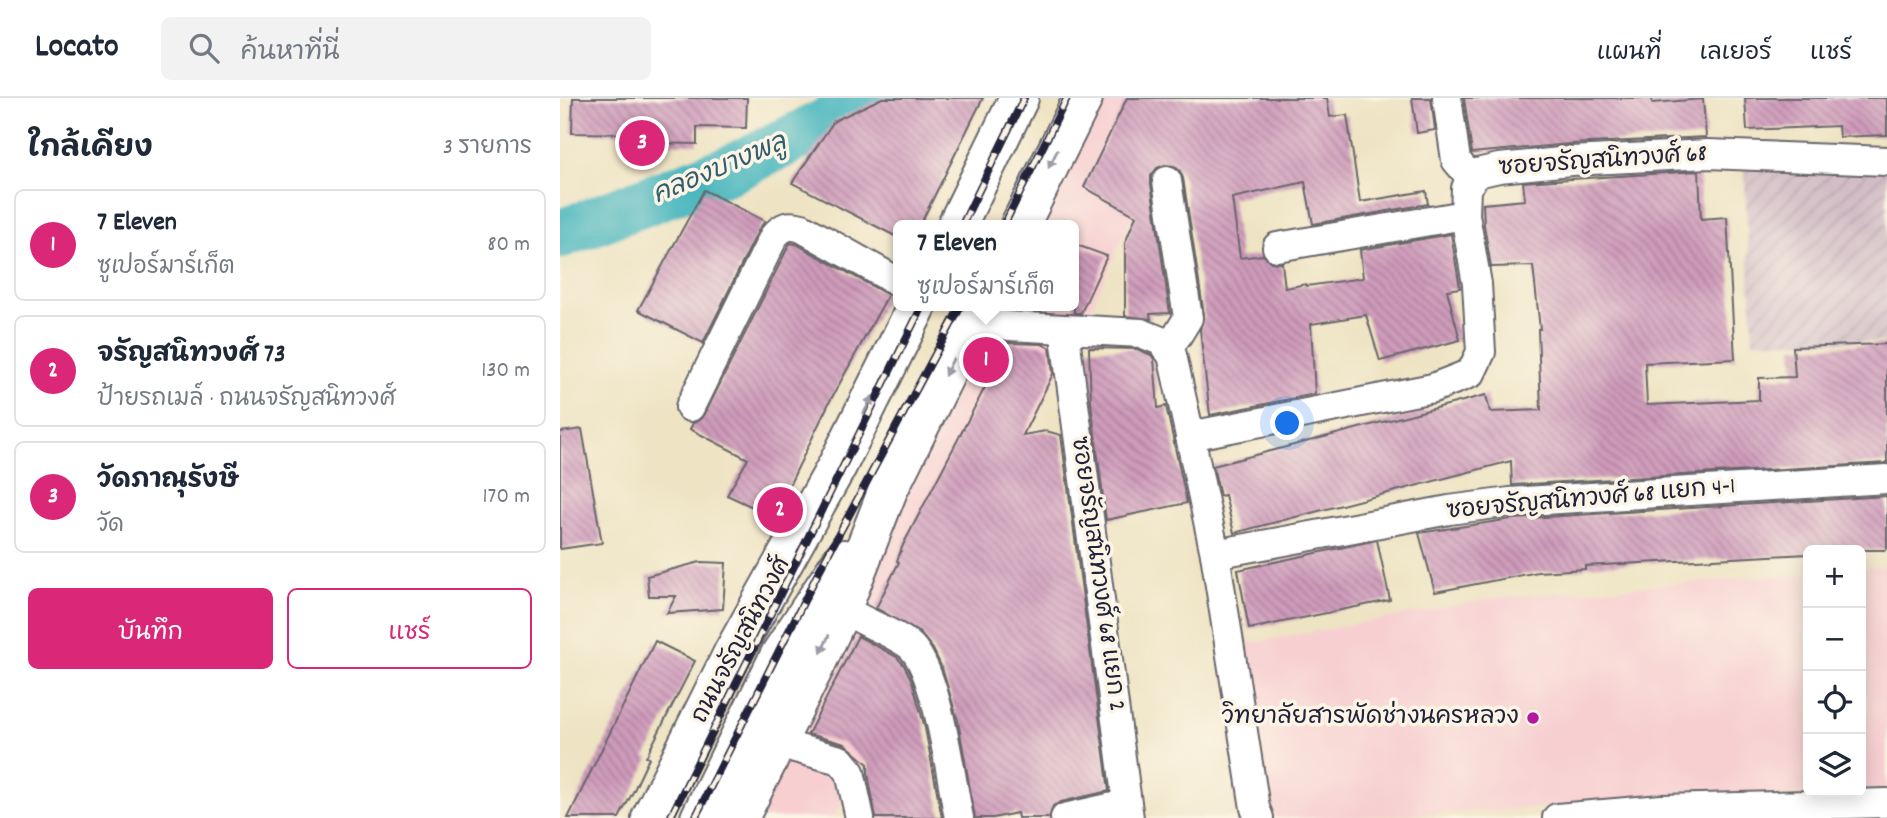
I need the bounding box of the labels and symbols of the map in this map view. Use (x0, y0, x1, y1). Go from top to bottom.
pin: 3 (619, 117, 665, 169)
water label: คลองบางพลู (647, 125, 794, 215)
street label: ซอยจรัญสนิทวงศ์ 68 (1497, 136, 1708, 186)
one-way arrow (1047, 149, 1058, 169)
pin: 1 (963, 334, 1009, 386)
one-way arrow (943, 357, 954, 377)
one-way arrow (862, 395, 873, 415)
your location (1270, 406, 1304, 440)
street label: ซอยจรัญสนิทวงศ์ 68 แยก 2 (1061, 434, 1135, 713)
street label: ซอยจรัญสนิทวงศ์ 68 แยก 4-1 (1445, 468, 1737, 530)
pin: 2 (757, 484, 803, 536)
street label: ถนนจรัญสนิทวงศ์ (682, 550, 801, 730)
one-way arrow (820, 634, 831, 654)
place label: วิทยาลัยสารพัดช่างนครหลวง (1222, 700, 1519, 735)
marker: วิทยาลัยสารพัดช่างนครหลวง (1525, 710, 1541, 726)

